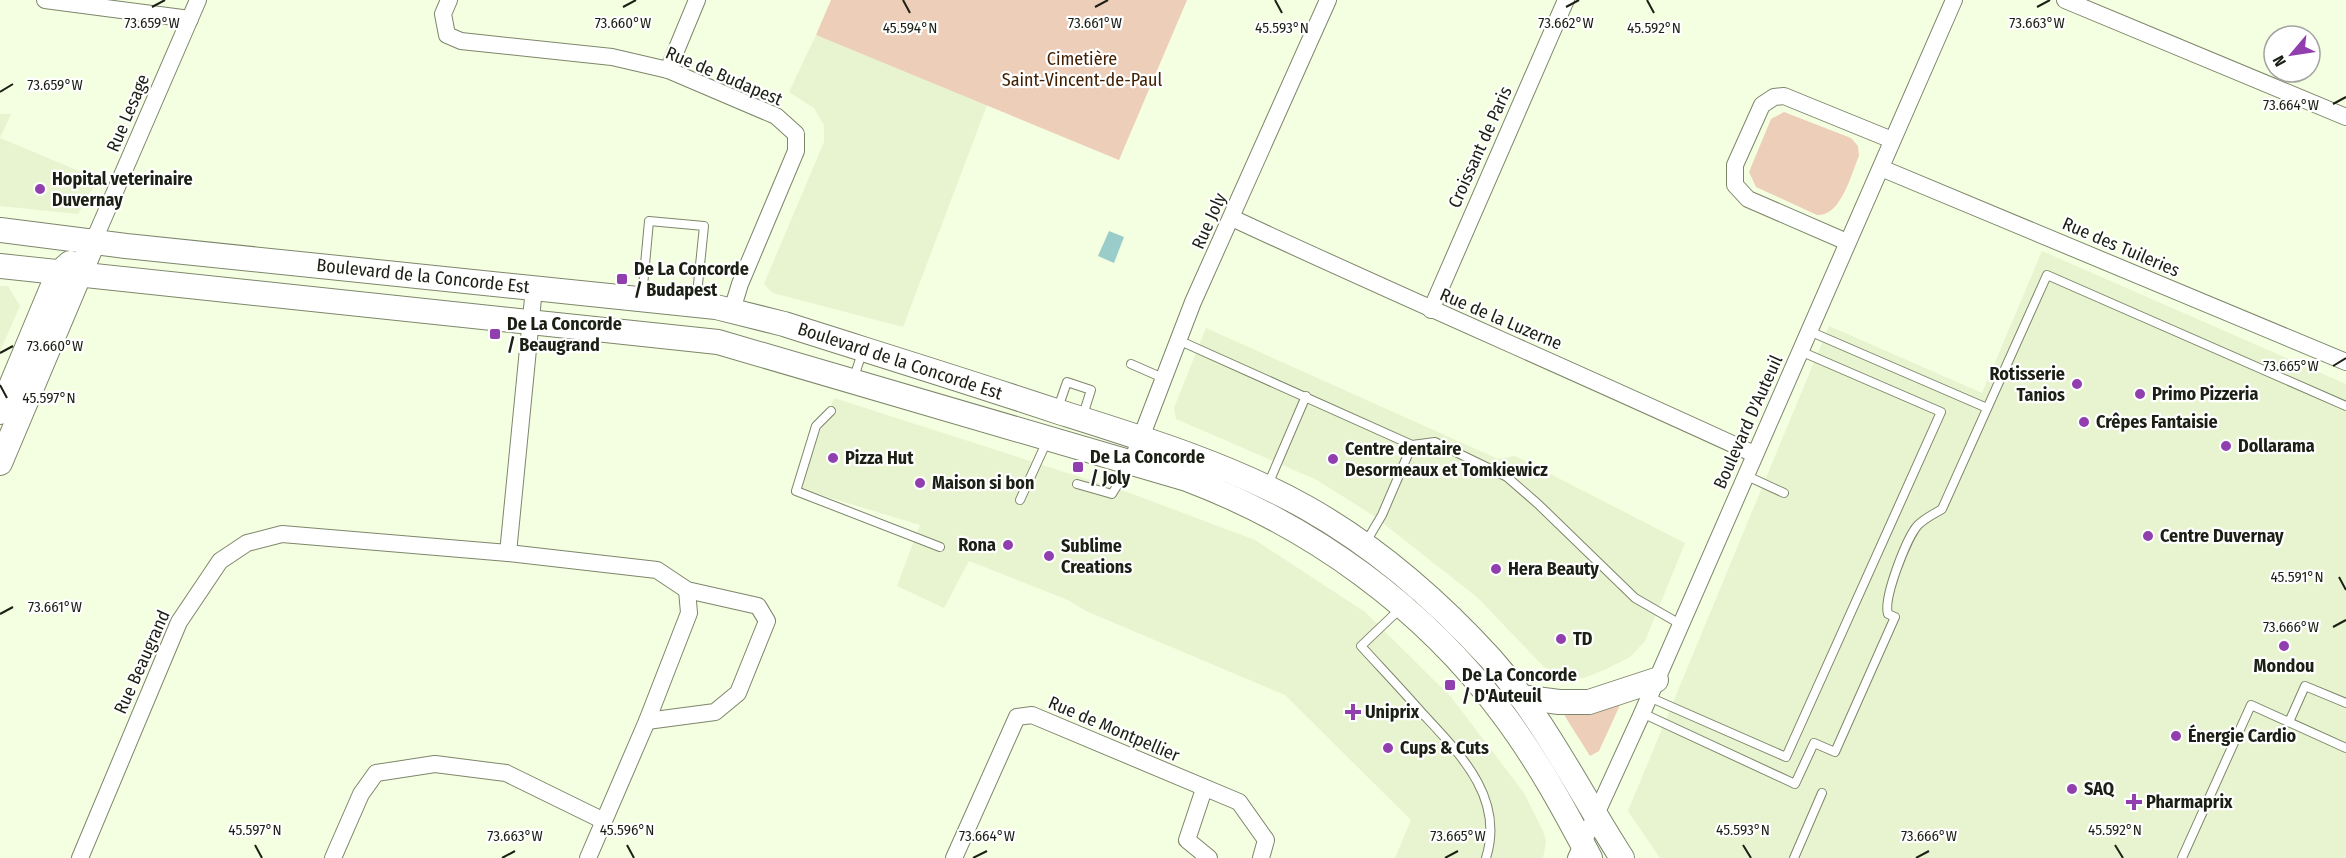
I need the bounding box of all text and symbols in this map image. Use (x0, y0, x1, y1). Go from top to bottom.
text: 73.659°W (124, 14, 180, 32)
text: 73.660°W (595, 14, 651, 32)
text: 73.661°W (1068, 14, 1122, 32)
text: 73.662°W (1538, 14, 1594, 32)
text: 73.663°W (2009, 14, 2065, 32)
text: 45.594°N (883, 19, 937, 37)
text: 45.593°N (1255, 19, 1309, 37)
text: 45.592°N (1627, 19, 1681, 37)
north arrow (2262, 24, 2322, 84)
street label: Rue de Budapest (662, 41, 786, 111)
park label: Cimetière Saint-Vincent-de-Paul (1002, 48, 1162, 91)
text: N (2269, 52, 2290, 70)
street label: Rue Lesage (102, 71, 154, 155)
text: 73.659°W (27, 76, 83, 94)
street label: Croissant de Paris (1443, 83, 1517, 211)
text: 73.664°W (2263, 96, 2319, 114)
place label: Hopital veterinaire Duvernay (52, 168, 193, 211)
marker: Hopital veterinaire Duvernay (33, 182, 47, 196)
street label: Rue Joly (1187, 189, 1231, 253)
street label: Rue des Tuileries (2059, 212, 2183, 282)
street label: Boulevard de la Concorde Est (315, 254, 531, 298)
place label: De La Concorde / Budapest (634, 258, 749, 301)
marker: De La Concorde / Budapest (615, 272, 629, 286)
street label: Rue de la Luzerne (1437, 283, 1565, 355)
place label: De La Concorde / Beaugrand (507, 313, 622, 356)
street label: Boulevard de la Concorde Est (795, 317, 1005, 405)
marker: De La Concorde / Beaugrand (488, 327, 502, 341)
text: 73.660°W (27, 337, 83, 355)
street label: Boulevard D'Auteuil (1709, 351, 1787, 492)
text: 73.665°W (2263, 357, 2319, 375)
place label: Rotisserie Tanios (1989, 363, 2065, 406)
marker: Rotisserie Tanios (2070, 377, 2084, 391)
place label: Primo Pizzeria (2152, 383, 2258, 405)
marker: Primo Pizzeria (2133, 387, 2147, 401)
text: 45.597°N (22, 389, 76, 407)
place label: Crêpes Fantaisie (2096, 411, 2218, 433)
marker: Crêpes Fantaisie (2077, 415, 2091, 429)
place label: Dollarama (2238, 435, 2315, 457)
place label: Centre dentaire Desormeaux et Tomkiewicz (1345, 438, 1548, 481)
marker: Dollarama (2219, 439, 2233, 453)
place label: De La Concorde / Joly (1090, 446, 1205, 489)
place label: Pizza Hut (845, 447, 914, 469)
marker: Pizza Hut (826, 451, 840, 465)
marker: Centre dentaire Desormeaux et Tomkiewicz (1326, 452, 1340, 466)
marker: De La Concorde / Joly (1071, 460, 1085, 474)
place label: Maison si bon (932, 472, 1034, 494)
marker: Maison si bon (913, 476, 927, 490)
place label: Centre Duvernay (2160, 525, 2284, 547)
marker: Centre Duvernay (2141, 529, 2155, 543)
place label: Rona (958, 534, 996, 556)
place label: Sublime Creations (1061, 535, 1132, 578)
marker: Rona (1001, 538, 1015, 552)
marker: Sublime Creations (1042, 549, 1056, 563)
place label: Hera Beauty (1508, 558, 1599, 580)
marker: Hera Beauty (1489, 562, 1503, 576)
text: 45.591°N (2270, 568, 2324, 586)
text: 73.661°W (28, 598, 82, 616)
street label: Rue Beaugrand (109, 607, 175, 717)
text: 73.666°W (2263, 618, 2319, 636)
place label: TD (1573, 628, 1593, 650)
marker: TD (1554, 632, 1568, 646)
marker: Mondou (2277, 639, 2291, 653)
place label: Mondou (2254, 655, 2314, 677)
place label: De La Concorde / D'Auteuil (1462, 664, 1577, 707)
marker: De La Concorde / D'Auteuil (1443, 678, 1457, 692)
street label: Rue de Montpellier (1045, 691, 1184, 767)
place label: Uniprix (1365, 701, 1420, 723)
marker: Uniprix (1346, 705, 1360, 719)
place label: Énergie Cardio (2188, 724, 2297, 747)
marker: Énergie Cardio (2169, 729, 2183, 743)
place label: Cups & Cuts (1400, 737, 1489, 759)
marker: Cups & Cuts (1381, 741, 1395, 755)
place label: SAQ (2084, 778, 2115, 800)
marker: SAQ (2065, 782, 2079, 796)
place label: Pharmaprix (2146, 791, 2233, 813)
marker: Pharmaprix (2127, 795, 2141, 809)
text: 45.597°N (228, 821, 282, 839)
text: 45.596°N (600, 821, 654, 839)
text: 45.593°N (1716, 821, 1770, 839)
text: 45.592°N (2088, 821, 2142, 839)
text: 73.663°W (487, 827, 543, 845)
text: 73.664°W (959, 827, 1015, 845)
text: 73.665°W (1430, 827, 1486, 845)
text: 73.666°W (1901, 827, 1957, 845)

